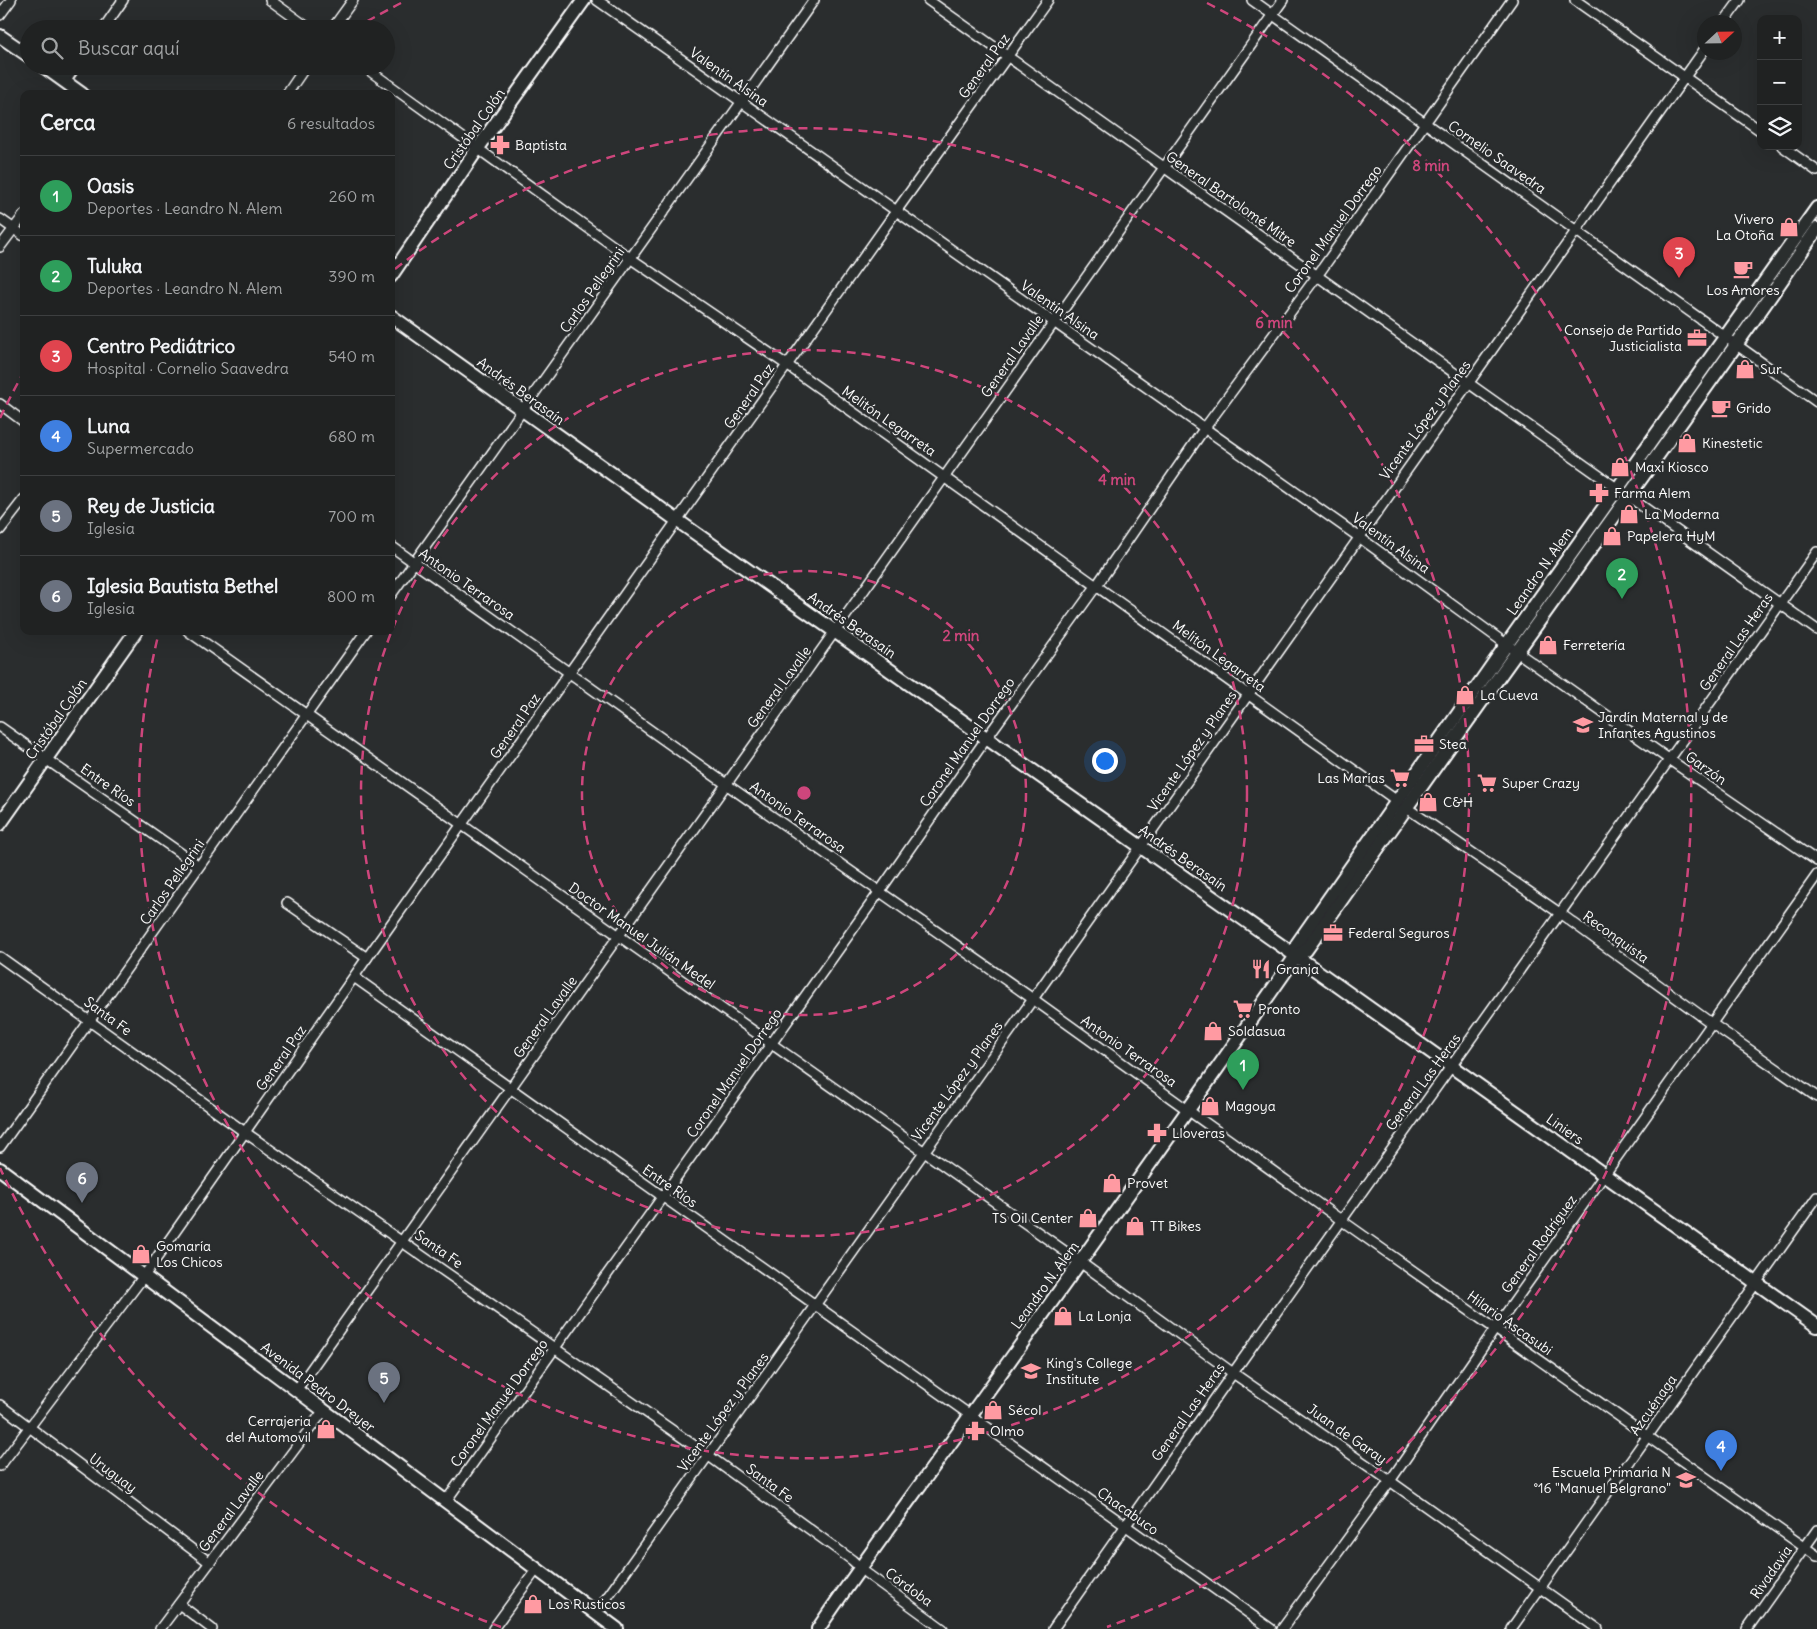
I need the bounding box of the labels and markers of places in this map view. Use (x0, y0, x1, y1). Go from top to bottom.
pharmacy icon: Baptista (489, 134, 511, 156)
place label: Baptista (515, 136, 567, 154)
place label: Vivero La Otoña (1716, 210, 1774, 244)
shop icon: Vivero La Otoña (1778, 216, 1800, 238)
pin: 3 (1663, 237, 1695, 278)
cafe icon: Los Amores (1732, 258, 1754, 280)
place label: Los Amores (1706, 281, 1780, 299)
place label: Consejo de Partido Justicialista (1564, 321, 1682, 355)
office icon: Consejo de Partido Justicialista (1686, 327, 1708, 349)
shop icon: Sur (1734, 358, 1756, 380)
place label: Sur (1760, 360, 1782, 378)
cafe icon: Grido (1710, 397, 1732, 419)
place label: Grido (1736, 399, 1771, 417)
shop icon: Kinestetic (1676, 432, 1698, 454)
place label: Kinestetic (1702, 434, 1763, 452)
shop icon: Maxi Kiosco (1609, 456, 1631, 478)
place label: Maxi Kiosco (1635, 458, 1709, 476)
pharmacy icon: Farma Alem (1588, 482, 1610, 504)
place label: Farma Alem (1614, 484, 1691, 502)
shop icon: La Moderna (1618, 503, 1640, 525)
place label: La Moderna (1644, 505, 1719, 523)
shop icon: Papelera HyM (1601, 525, 1623, 547)
place label: Papelera HyM (1627, 527, 1716, 545)
pin: 2 (1606, 558, 1638, 599)
shop icon: Ferretería (1537, 634, 1559, 656)
place label: Ferretería (1563, 636, 1625, 654)
shop icon: La Cueva (1454, 684, 1476, 706)
place label: La Cueva (1480, 686, 1538, 704)
place label: Jardín Maternal y de Infantes Agustinos (1598, 708, 1728, 742)
school or university icon: Jardín Maternal y de Infantes Agustinos (1572, 714, 1594, 736)
office icon: Stea (1413, 733, 1435, 755)
place label: Stea (1439, 735, 1467, 753)
supermarket icon: Las Marías (1389, 767, 1411, 789)
place label: Las Marías (1317, 769, 1385, 787)
supermarket icon: Super Crazy (1476, 772, 1498, 794)
place label: Super Crazy (1502, 774, 1580, 792)
centre of rings (795, 784, 813, 802)
shop icon: C&H (1417, 791, 1439, 813)
place label: C&H (1443, 793, 1473, 811)
office icon: Federal Seguros (1322, 922, 1344, 944)
place label: Federal Seguros (1348, 924, 1450, 942)
restaurant icon: Granja (1250, 958, 1272, 980)
place label: Granja (1276, 960, 1319, 978)
supermarket icon: Pronto (1232, 998, 1254, 1020)
place label: Pronto (1258, 1000, 1301, 1018)
shop icon: Soldasua (1202, 1020, 1224, 1042)
place label: Soldasua (1228, 1022, 1286, 1040)
pin: 1 (1227, 1049, 1259, 1090)
shop icon: Magoya (1199, 1095, 1221, 1117)
place label: Magoya (1225, 1097, 1276, 1115)
pharmacy icon: Lloveras (1146, 1122, 1168, 1144)
place label: Lloveras (1172, 1124, 1225, 1142)
pin: 6 (66, 1162, 98, 1203)
shop icon: Provet (1101, 1172, 1123, 1194)
place label: Provet (1127, 1174, 1168, 1192)
shop icon: TS Oil Center (1077, 1207, 1099, 1229)
place label: TS Oil Center (992, 1209, 1073, 1227)
shop icon: TT Bikes (1124, 1215, 1146, 1237)
place label: TT Bikes (1150, 1217, 1201, 1235)
place label: Gomaría Los Chicos (156, 1237, 223, 1271)
shop icon: Gomaría Los Chicos (130, 1243, 152, 1265)
shop icon: La Lonja (1052, 1305, 1074, 1327)
place label: La Lonja (1078, 1307, 1131, 1325)
place label: King's College Institute (1046, 1354, 1132, 1388)
school or university icon: King's College Institute (1020, 1360, 1042, 1382)
pin: 5 (368, 1362, 400, 1403)
shop icon: Sécol (982, 1399, 1004, 1421)
place label: Sécol (1008, 1401, 1041, 1419)
place label: Cerrajeria del Automovil (226, 1412, 311, 1446)
shop icon: Cerrajeria del Automovil (315, 1418, 337, 1440)
pharmacy icon: Olmo (964, 1420, 986, 1442)
place label: Olmo (990, 1422, 1024, 1440)
pin: 4 (1705, 1430, 1737, 1471)
place label: Escuela Primaria N °16 "Manuel Belgrano" (1533, 1463, 1671, 1497)
school or university icon: Escuela Primaria N °16 "Manuel Belgrano" (1675, 1469, 1697, 1491)
shop icon: Los Rusticos (522, 1593, 544, 1615)
place label: Los Rusticos (548, 1595, 625, 1613)

